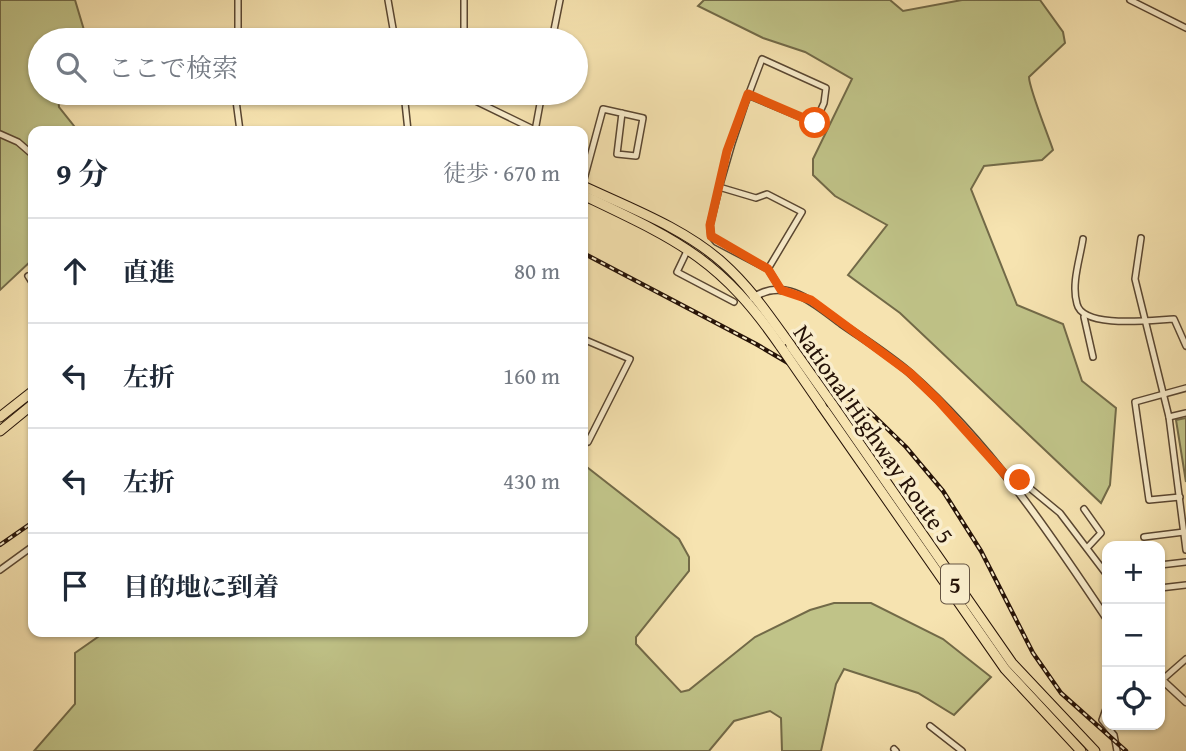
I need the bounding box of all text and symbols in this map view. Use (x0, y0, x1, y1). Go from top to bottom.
search box (28, 28, 588, 105)
icon: search (52, 48, 90, 86)
text: ここで検索 (108, 48, 238, 87)
route start (799, 107, 830, 138)
text: 9 分 (56, 151, 108, 195)
text: 徒歩 · 670 m (443, 156, 560, 189)
icon: ahead (56, 252, 94, 290)
text: 直進 (123, 252, 175, 291)
text: 80 m (514, 254, 560, 287)
street label: National Highway Route 5 (785, 317, 963, 551)
icon: left (56, 357, 94, 395)
text: 左折 (123, 357, 175, 396)
text: 160 m (503, 359, 560, 392)
icon: left (56, 462, 94, 500)
text: 左折 (123, 462, 175, 501)
text: 430 m (503, 464, 560, 497)
route end (1004, 464, 1035, 495)
map controls (1102, 541, 1165, 730)
button: + (1102, 541, 1165, 604)
road number: 5 (941, 564, 969, 604)
icon: arrive (56, 567, 94, 605)
text: 目的地に到着 (123, 567, 279, 606)
button: − (1102, 604, 1165, 667)
button: locate (1102, 667, 1165, 730)

